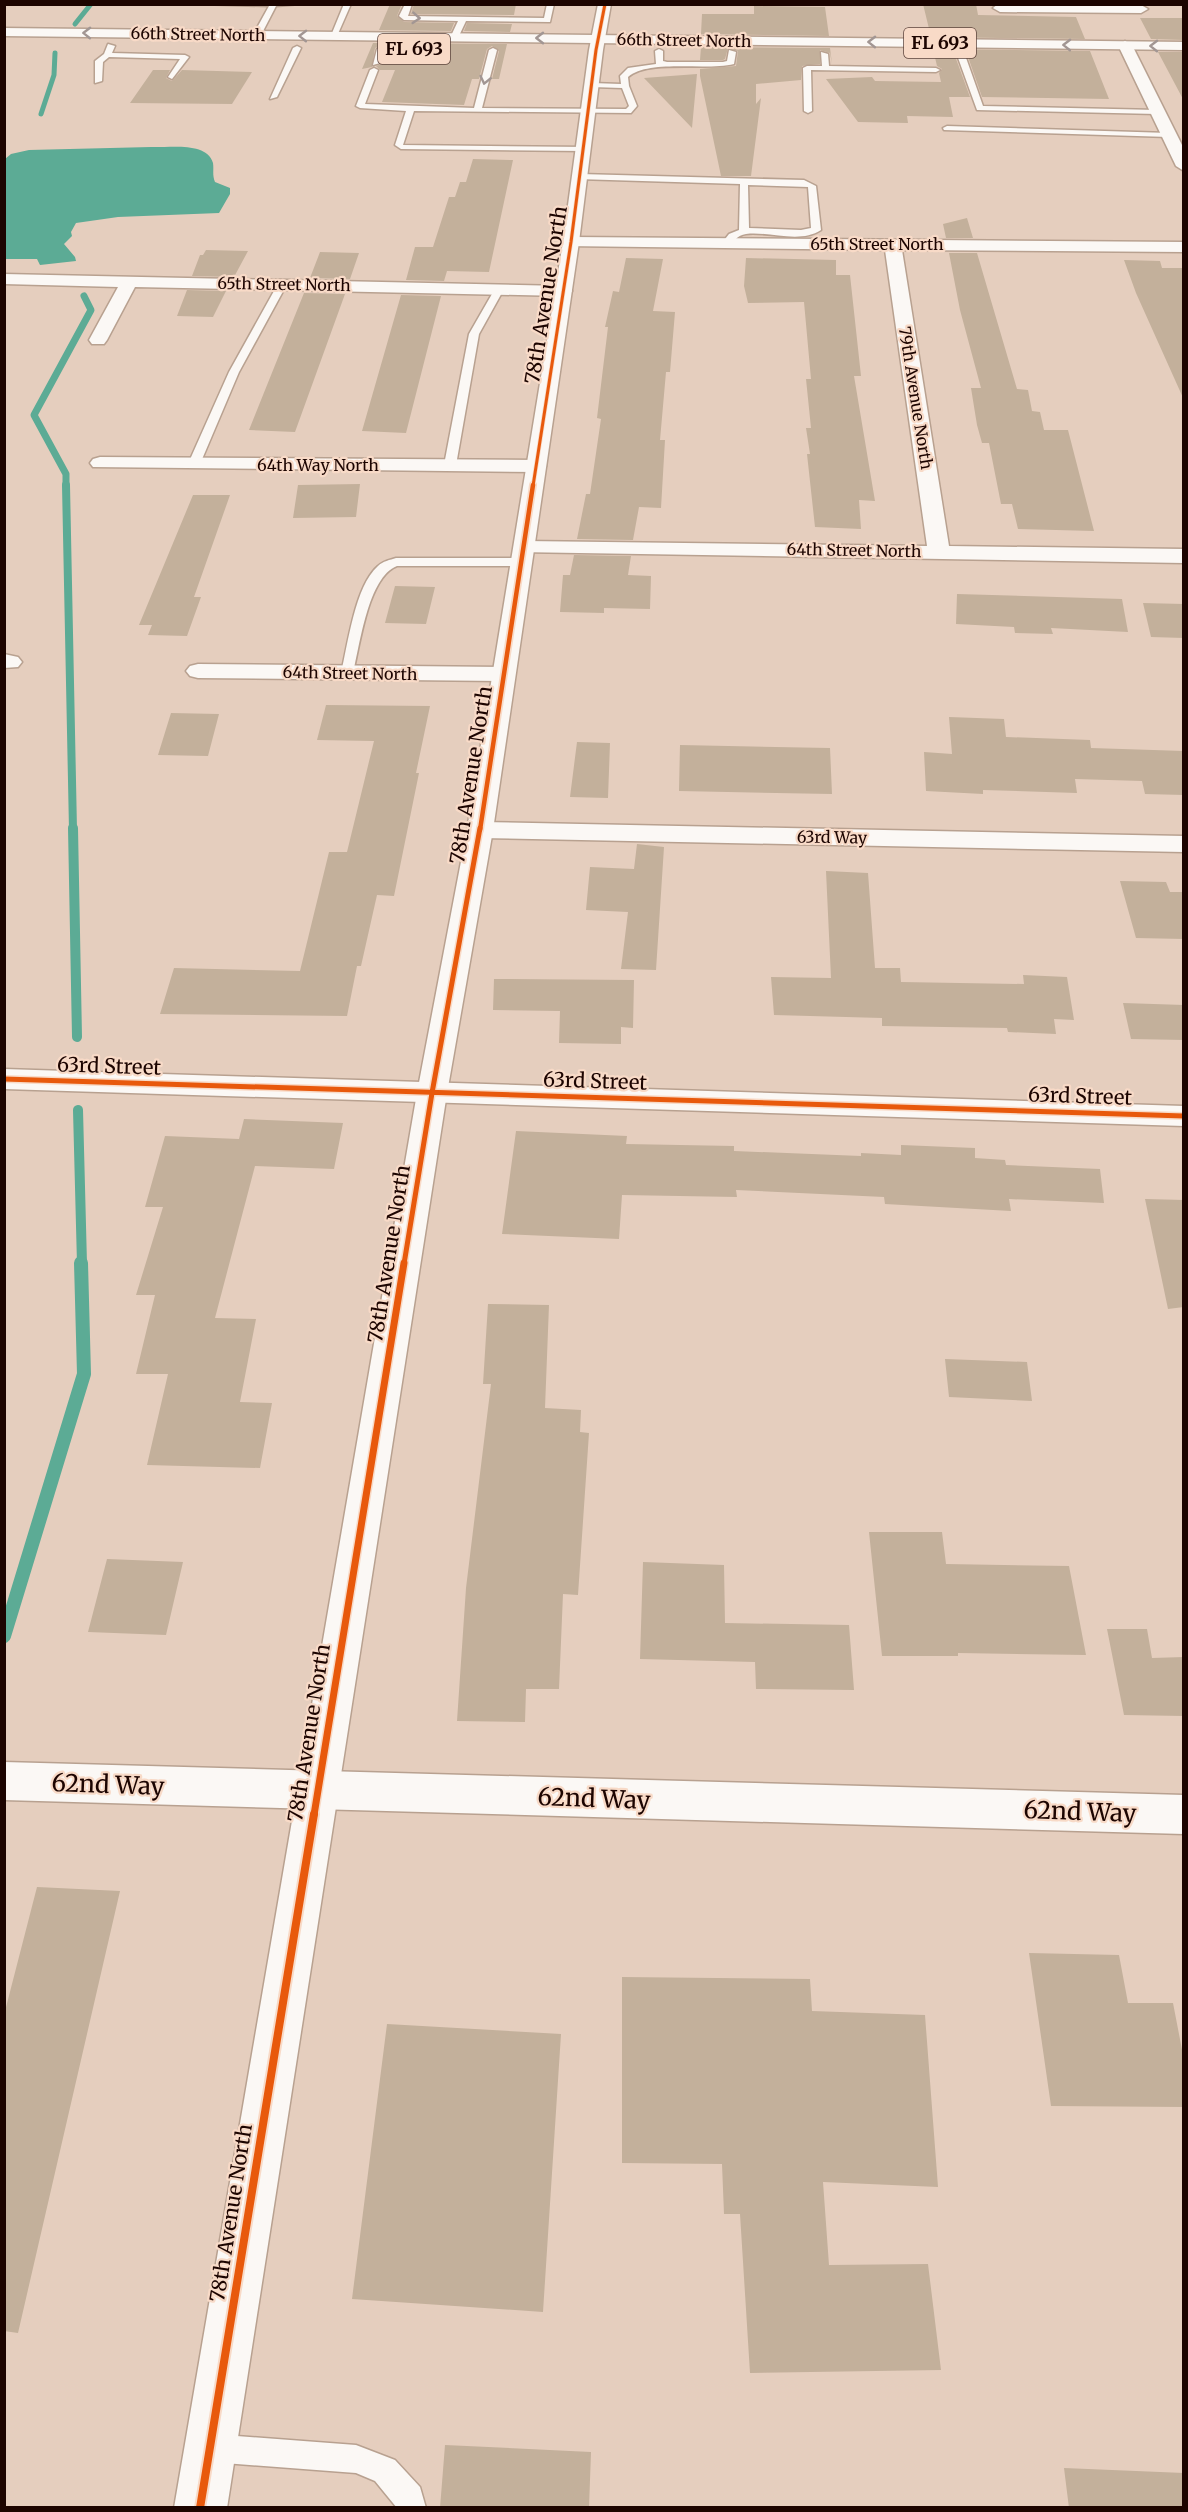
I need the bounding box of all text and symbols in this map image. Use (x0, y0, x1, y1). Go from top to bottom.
one-way arrow (411, 11, 420, 24)
street label: 66th Street North (130, 23, 266, 45)
one-way arrow (83, 27, 92, 39)
road number: FL 693 (904, 28, 976, 58)
street label: 66th Street North (616, 29, 752, 51)
one-way arrow (299, 30, 308, 42)
one-way arrow (536, 32, 545, 44)
road number: FL 693 (378, 34, 450, 64)
one-way arrow (867, 36, 876, 48)
one-way arrow (1062, 39, 1071, 51)
one-way arrow (1150, 40, 1159, 52)
one-way arrow (480, 75, 493, 85)
street label: 78th Avenue North (519, 204, 572, 386)
street label: 65th Street North (810, 234, 944, 254)
street label: 65th Street North (217, 273, 351, 295)
street label: 79th Avenue North (895, 325, 937, 471)
street label: 64th Way North (257, 455, 379, 475)
street label: 64th Street North (786, 539, 922, 561)
street label: 64th Street North (282, 662, 418, 684)
street label: 78th Avenue North (444, 684, 497, 866)
street label: 63rd Way (797, 826, 868, 848)
street label: 63rd Street (56, 1051, 162, 1080)
street label: 63rd Street (542, 1066, 648, 1095)
street label: 63rd Street (1027, 1081, 1133, 1110)
street label: 78th Avenue North (362, 1163, 415, 1345)
street label: 78th Avenue North (282, 1642, 335, 1824)
street label: 62nd Way (51, 1767, 165, 1802)
street label: 62nd Way (537, 1781, 651, 1816)
street label: 62nd Way (1023, 1794, 1137, 1829)
street label: 78th Avenue North (204, 2122, 257, 2304)

